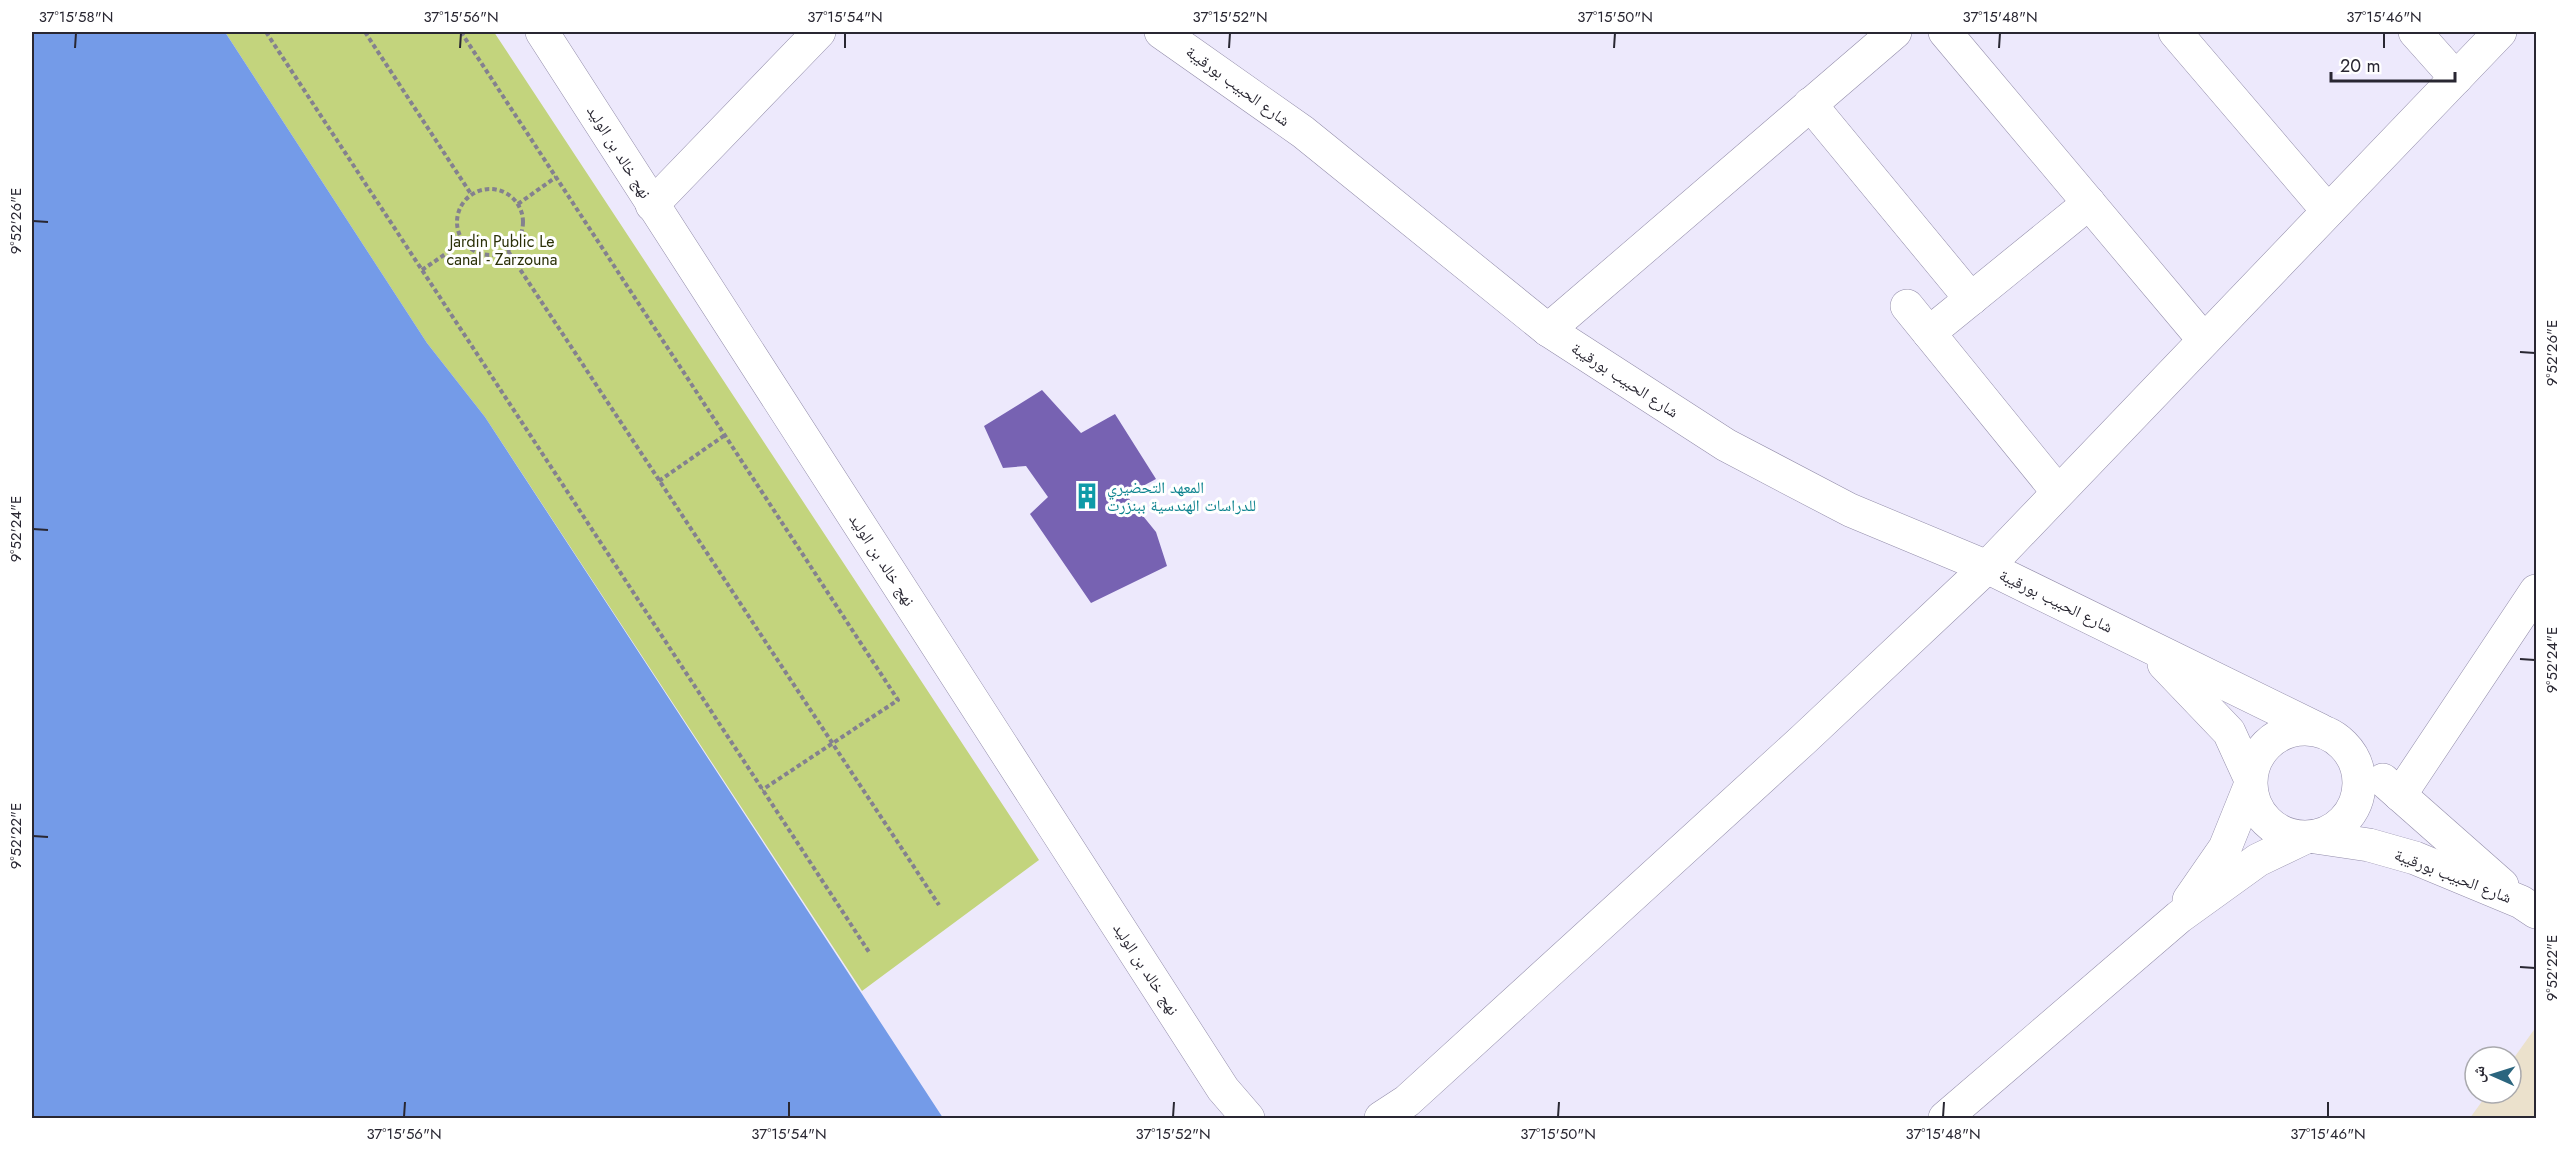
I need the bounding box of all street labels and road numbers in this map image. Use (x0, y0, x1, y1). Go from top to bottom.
street label: شارع الحبيب بورقيبة (1181, 40, 1295, 132)
street label: نهج خالد بن الوليد (581, 101, 657, 203)
street label: شارع الحبيب بورقيبة (1567, 337, 1683, 423)
street label: نهج خالد بن الوليد (844, 509, 920, 611)
street label: شارع الحبيب بورقيبة (1995, 564, 2117, 638)
street label: شارع الحبيب بورقيبة (2391, 843, 2515, 909)
street label: نهج خالد بن الوليد (1108, 918, 1184, 1020)

